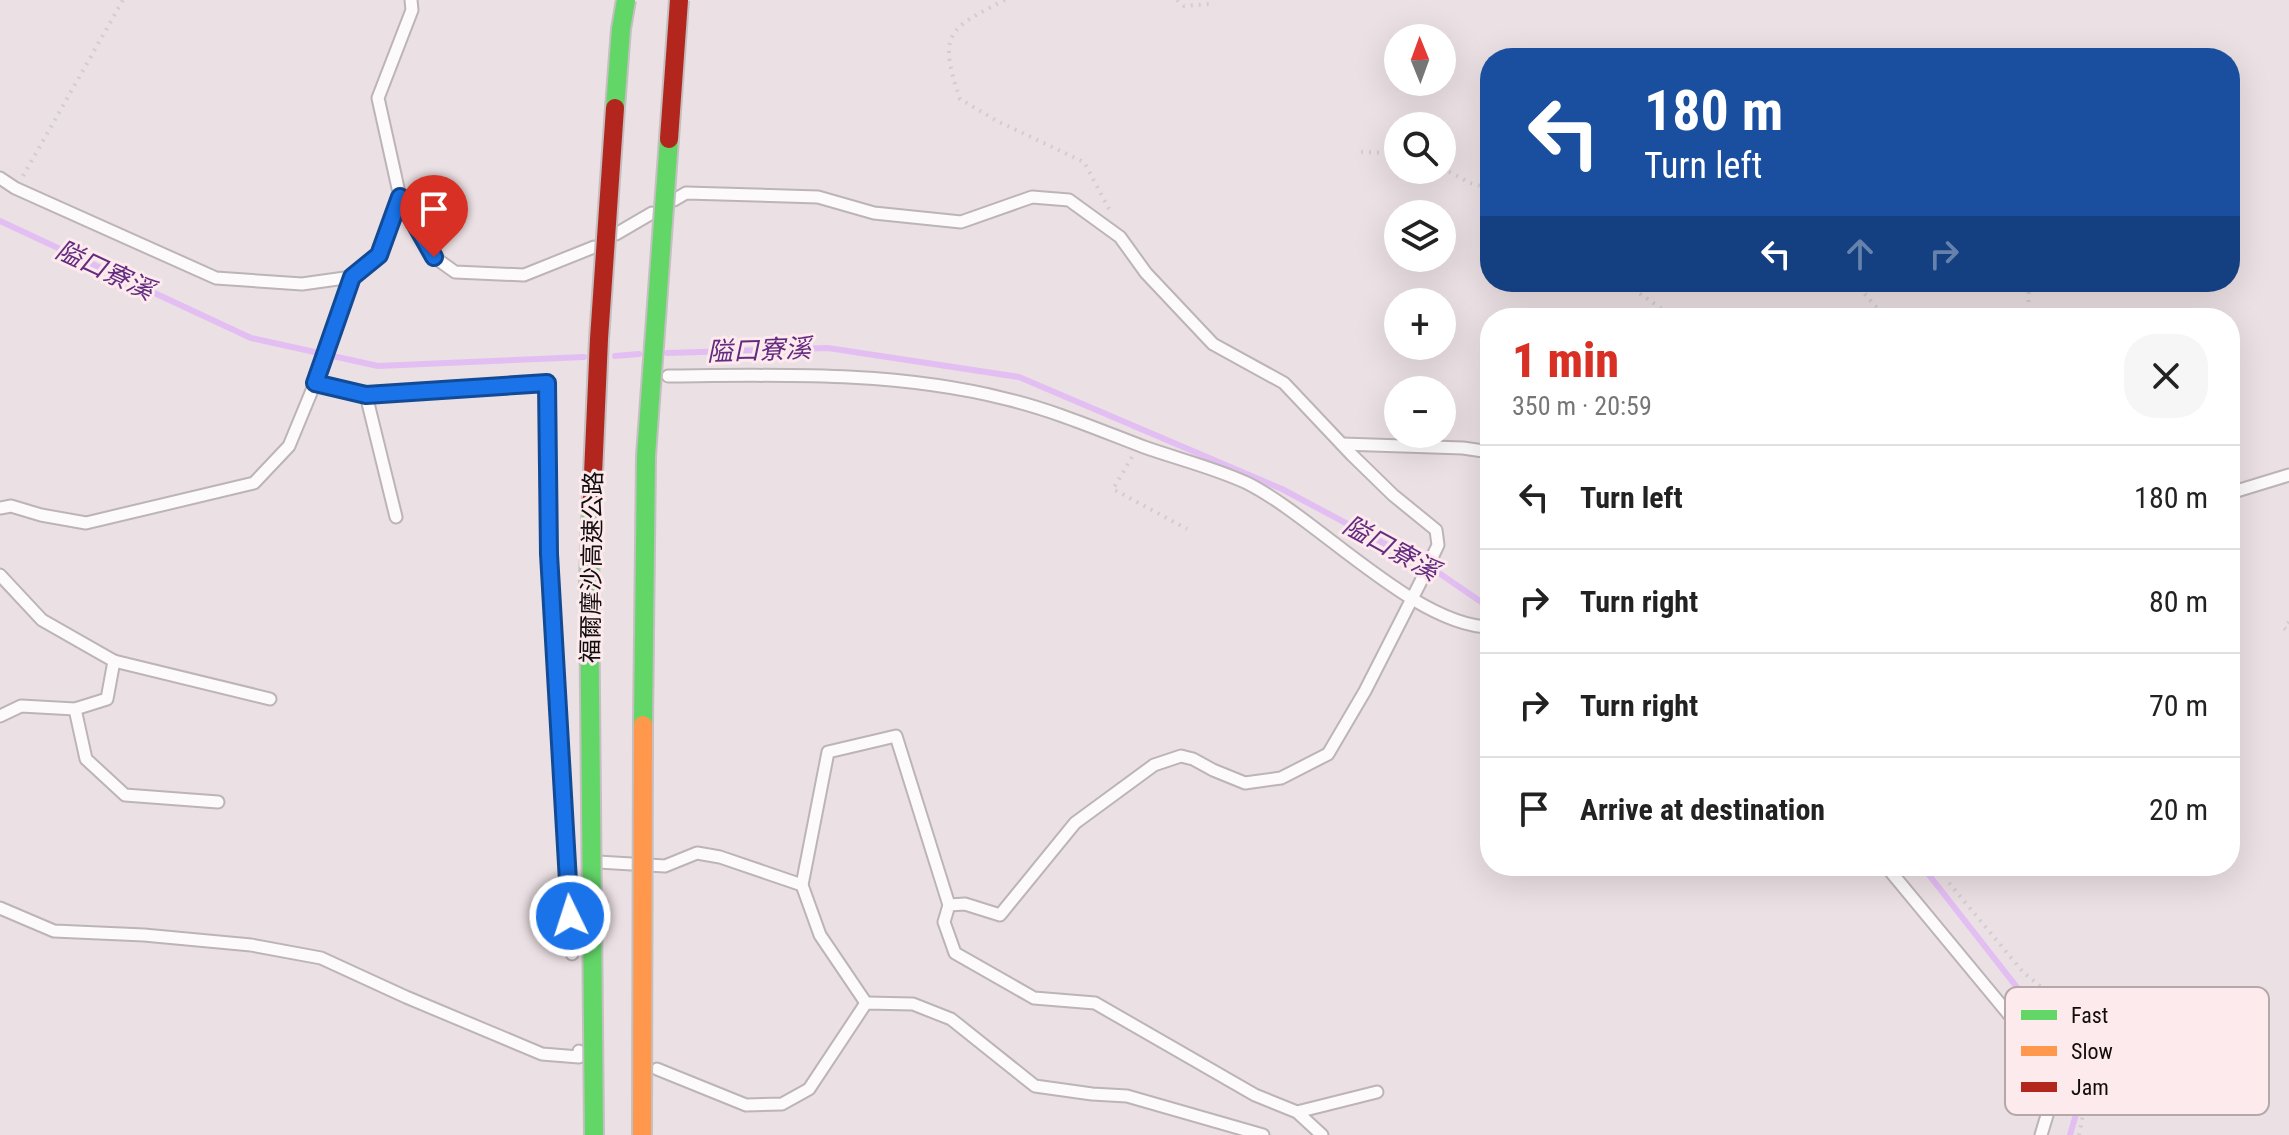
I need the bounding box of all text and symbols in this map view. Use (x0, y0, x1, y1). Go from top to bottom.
north arrow (1384, 24, 1456, 96)
map controls (1384, 24, 1456, 448)
text: 180 m (1644, 78, 1783, 144)
icon: left (1512, 80, 1616, 184)
button: search (1384, 112, 1456, 184)
text: Turn left (1644, 145, 1762, 187)
pin (400, 175, 468, 257)
icon: arrive (412, 187, 456, 231)
button: layers (1384, 200, 1456, 272)
icon: left (1754, 232, 1798, 276)
icon: ahead (1838, 232, 1882, 276)
icon: right (1922, 232, 1966, 276)
water label: 隘口寮溪 (52, 234, 162, 307)
button: + (1384, 288, 1456, 360)
text: 1 min (1512, 332, 1619, 389)
water label: 隘口寮溪 (707, 333, 815, 367)
button: close (2124, 334, 2208, 418)
button: − (1384, 376, 1456, 448)
text: 350 m · 20:59 (1512, 391, 1652, 421)
street label: 福爾摩沙高速公路 (576, 471, 608, 663)
icon: left (1512, 475, 1556, 519)
text: Turn left (1580, 480, 1683, 515)
text: 180 m (2134, 480, 2208, 515)
water label: 隘口寮溪 (1338, 510, 1447, 588)
icon: right (1512, 579, 1556, 623)
text: Turn right (1580, 584, 1698, 619)
text: 80 m (2149, 584, 2208, 619)
icon: right (1512, 683, 1556, 727)
text: Turn right (1580, 688, 1698, 723)
text: 70 m (2149, 688, 2208, 723)
icon: arrive (1512, 787, 1556, 831)
text: Arrive at destination (1580, 792, 1825, 827)
text: 20 m (2149, 792, 2208, 827)
position arrow (528, 874, 612, 958)
legend (2005, 987, 2269, 1115)
text: Fast (2071, 1003, 2108, 1028)
text: Slow (2071, 1039, 2113, 1064)
text: Jam (2071, 1075, 2109, 1100)

